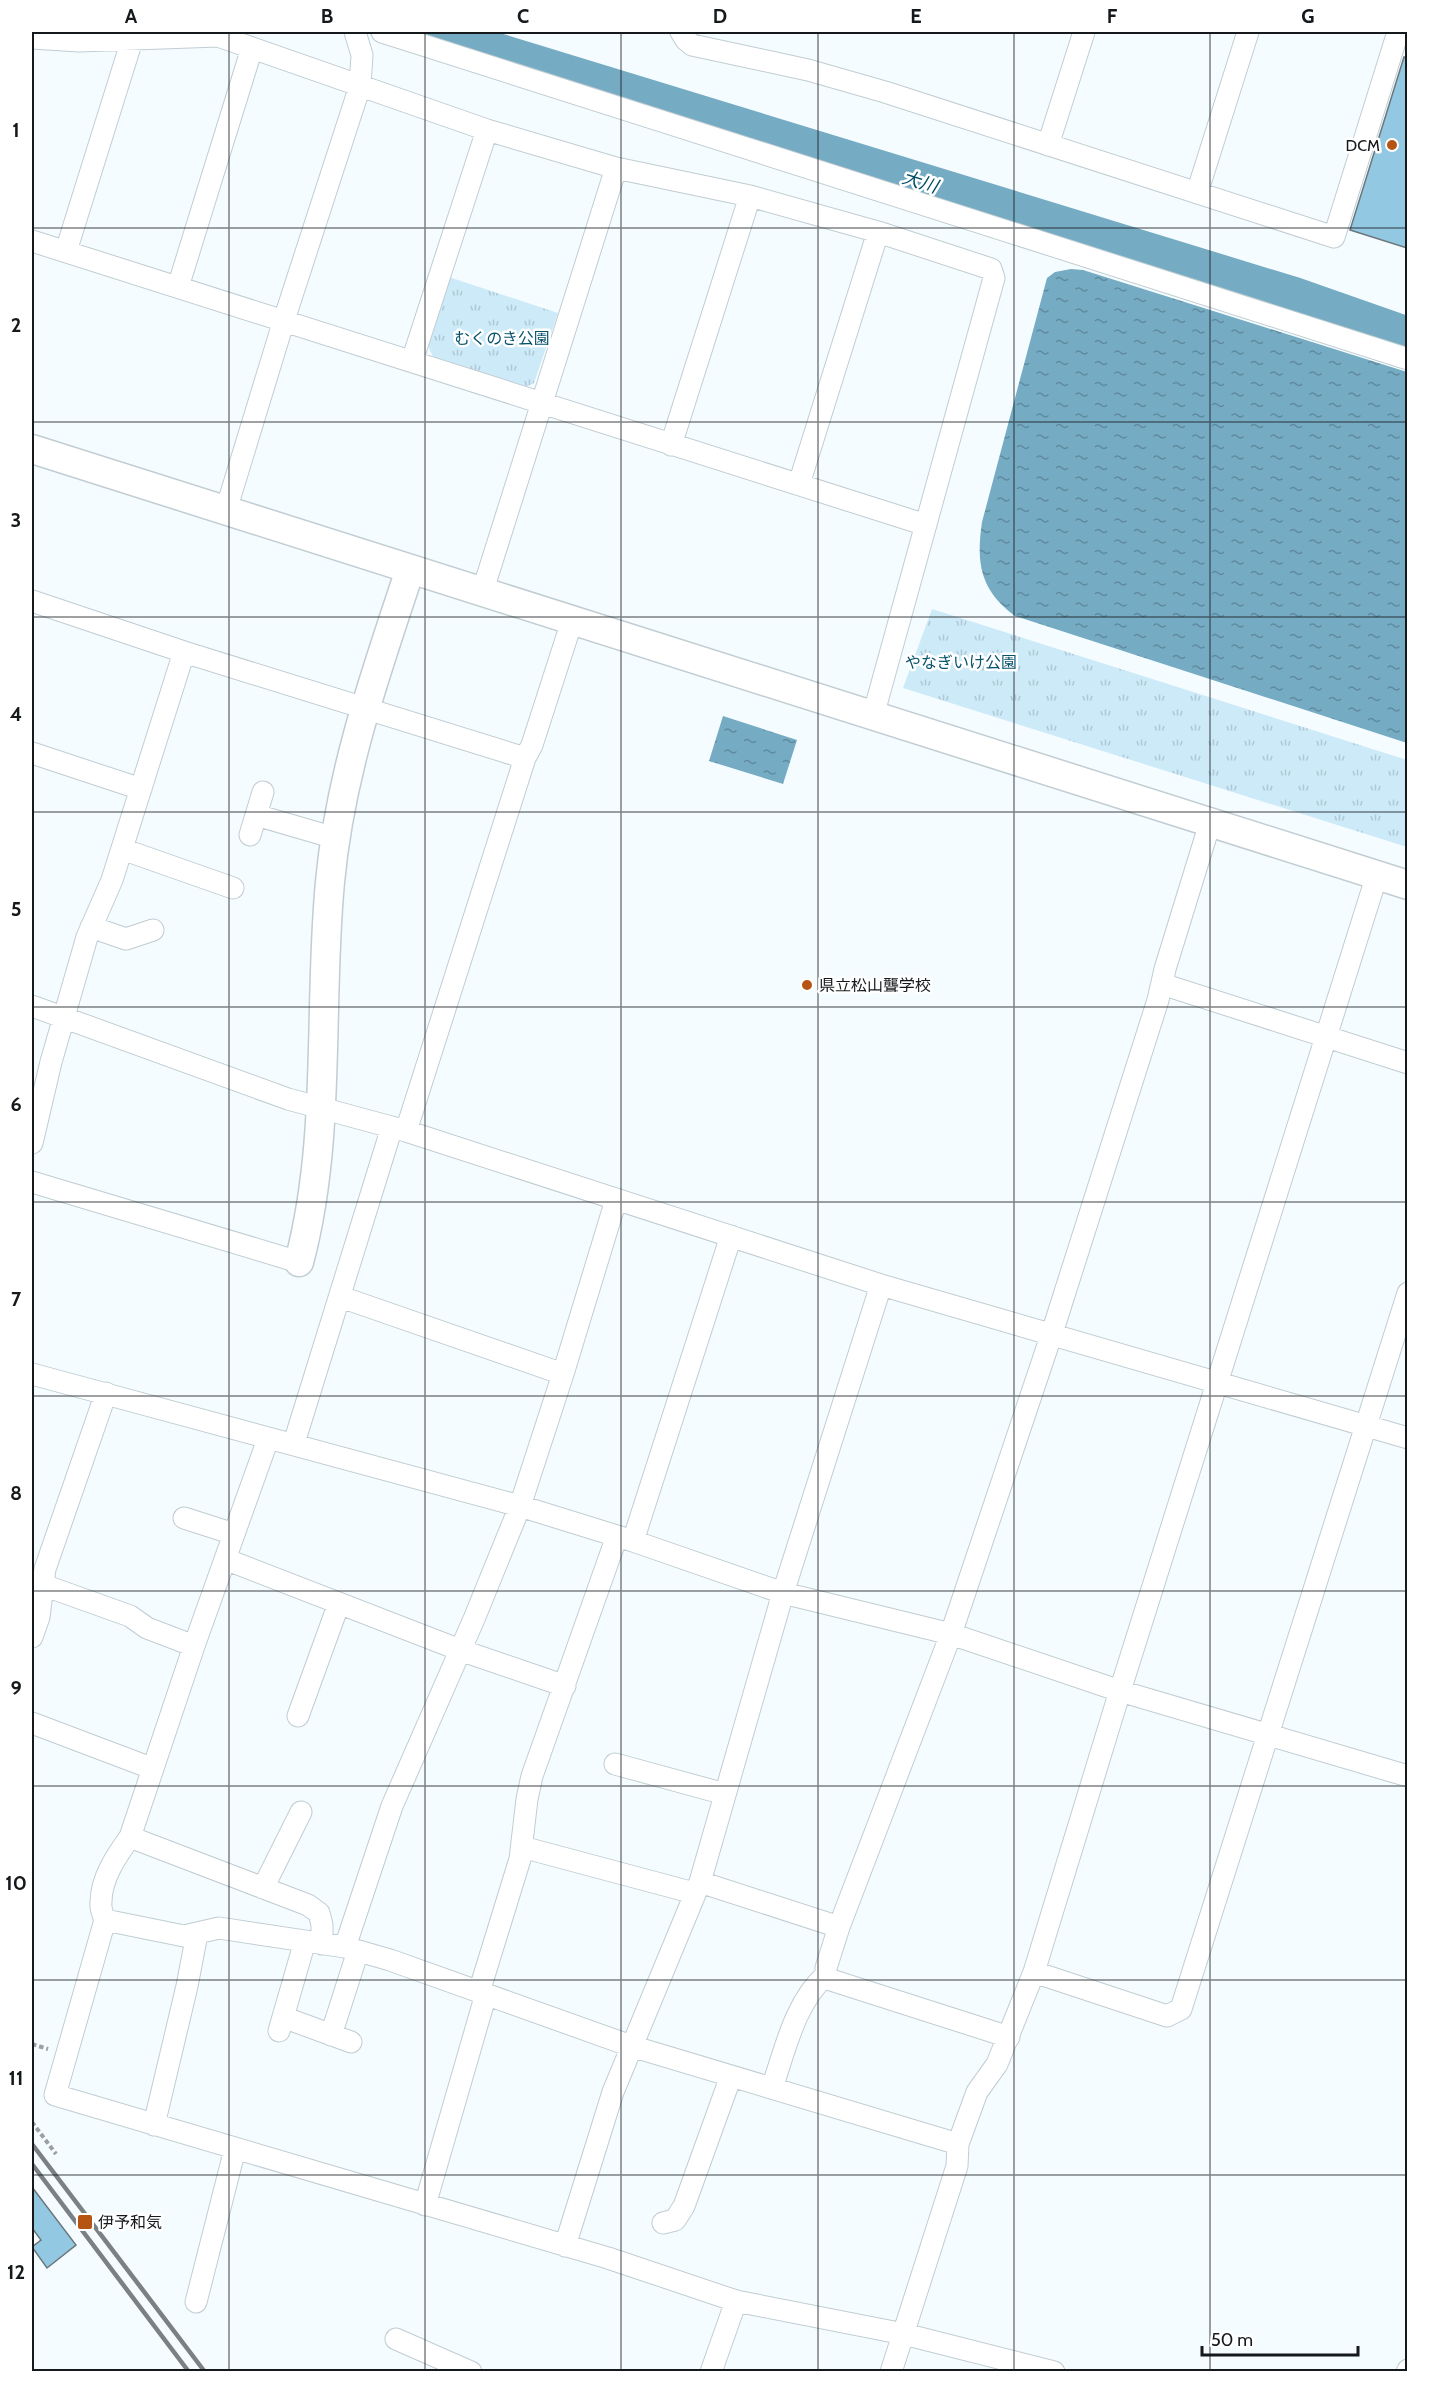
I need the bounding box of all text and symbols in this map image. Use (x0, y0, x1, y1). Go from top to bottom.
text: A (125, 4, 138, 28)
text: B (321, 4, 333, 28)
text: C (517, 4, 529, 28)
text: D (713, 4, 727, 28)
text: E (910, 4, 922, 28)
text: F (1107, 4, 1118, 28)
text: G (1301, 4, 1315, 28)
text: 1 (12, 118, 20, 142)
place label: DCM (1346, 136, 1380, 155)
marker: DCM (1385, 138, 1399, 152)
water label: 大川 (900, 166, 942, 198)
text: 2 (11, 313, 21, 337)
park label: むくのき公園 (454, 329, 550, 348)
text: 3 (11, 508, 21, 532)
park label: やなぎいけ公園 (905, 653, 1017, 672)
text: 4 (10, 702, 22, 726)
text: 5 (11, 897, 21, 921)
place label: 県立松山聾学校 (819, 976, 931, 995)
marker: 県立松山聾学校 (800, 978, 814, 992)
text: 6 (10, 1092, 22, 1116)
text: 7 (11, 1287, 22, 1311)
text: 8 (10, 1481, 22, 1505)
text: 9 (10, 1676, 22, 1700)
text: 10 (5, 1871, 27, 1895)
text: 11 (9, 2066, 23, 2090)
marker: 伊予和気 (76, 2213, 94, 2231)
place label: 伊予和気 (98, 2213, 162, 2232)
text: 12 (7, 2260, 25, 2284)
scale bar (1202, 2319, 1358, 2357)
text: 50 m (1211, 2329, 1253, 2351)

